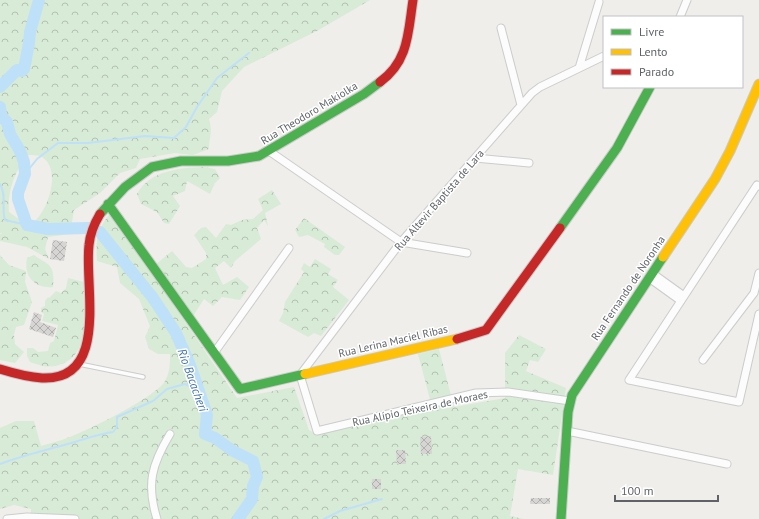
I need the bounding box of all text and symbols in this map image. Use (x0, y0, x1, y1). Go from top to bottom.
legend (603, 16, 743, 88)
text: Livre (639, 24, 664, 39)
text: Lento (639, 44, 668, 59)
text: Parado (639, 64, 674, 79)
street label: Rua Theodoro Makiolka (258, 79, 360, 147)
street label: Rua Altevir Baptista de Lara (391, 146, 487, 254)
street label: Rua Fernando de Noronha (588, 233, 668, 343)
street label: Rua Lerina Maciel Ribas (337, 322, 449, 360)
water label: Rio Bacacheri (175, 346, 212, 414)
street label: Rua Alípio Teixeira de Moraes (351, 387, 489, 429)
scale bar (615, 477, 718, 503)
text: 100 m (621, 483, 654, 498)

